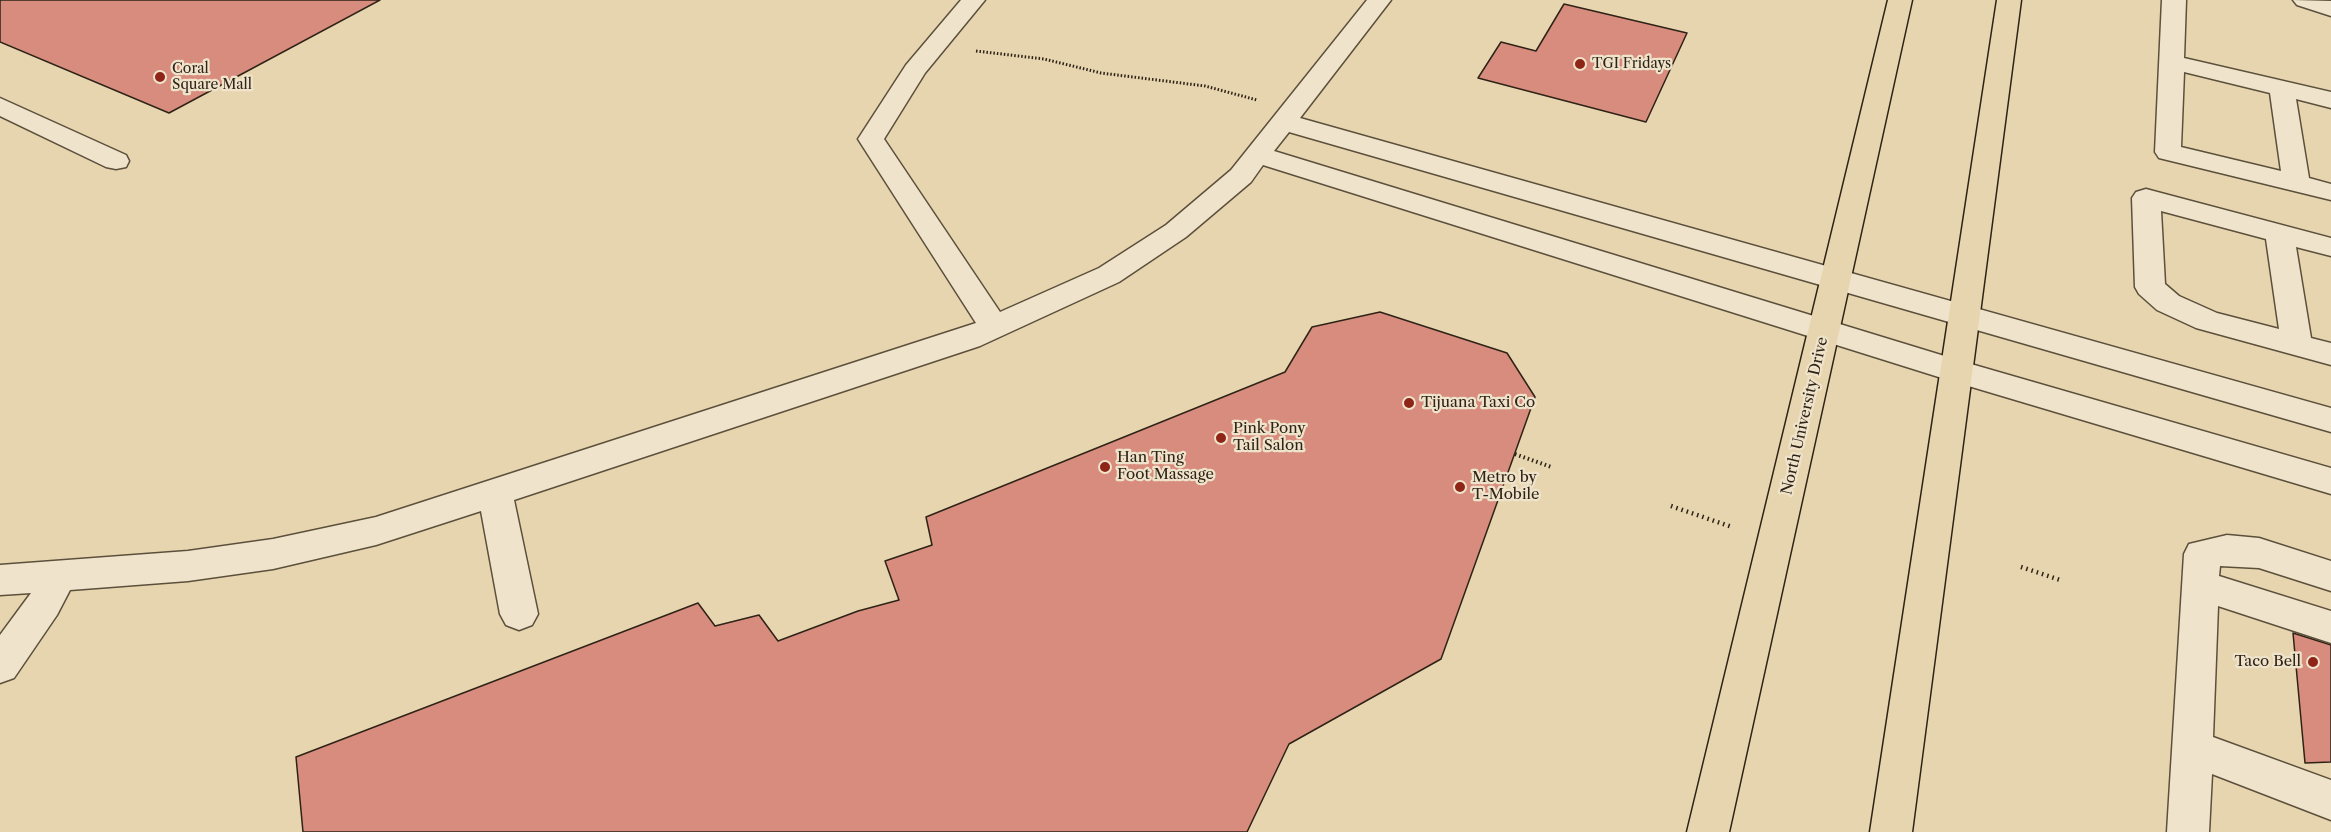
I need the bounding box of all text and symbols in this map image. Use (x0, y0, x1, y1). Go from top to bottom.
place label: TGI Fridays (1592, 56, 1671, 72)
marker: TGI Fridays (1573, 57, 1587, 71)
place label: Coral Square Mall (172, 61, 252, 94)
marker: Coral Square Mall (153, 70, 167, 84)
street label: North University Drive (1778, 335, 1832, 497)
place label: Tijuana Taxi Co (1421, 394, 1535, 412)
marker: Tijuana Taxi Co (1402, 396, 1416, 410)
place label: Pink Pony Tail Salon (1233, 420, 1306, 455)
marker: Pink Pony Tail Salon (1214, 431, 1228, 445)
place label: Han Ting Foot Massage (1117, 449, 1214, 484)
marker: Han Ting Foot Massage (1098, 460, 1112, 474)
place label: Metro by T-Mobile (1472, 469, 1539, 504)
marker: Metro by T-Mobile (1453, 480, 1467, 494)
place label: Taco Bell (2234, 653, 2301, 671)
marker: Taco Bell (2306, 655, 2320, 669)

